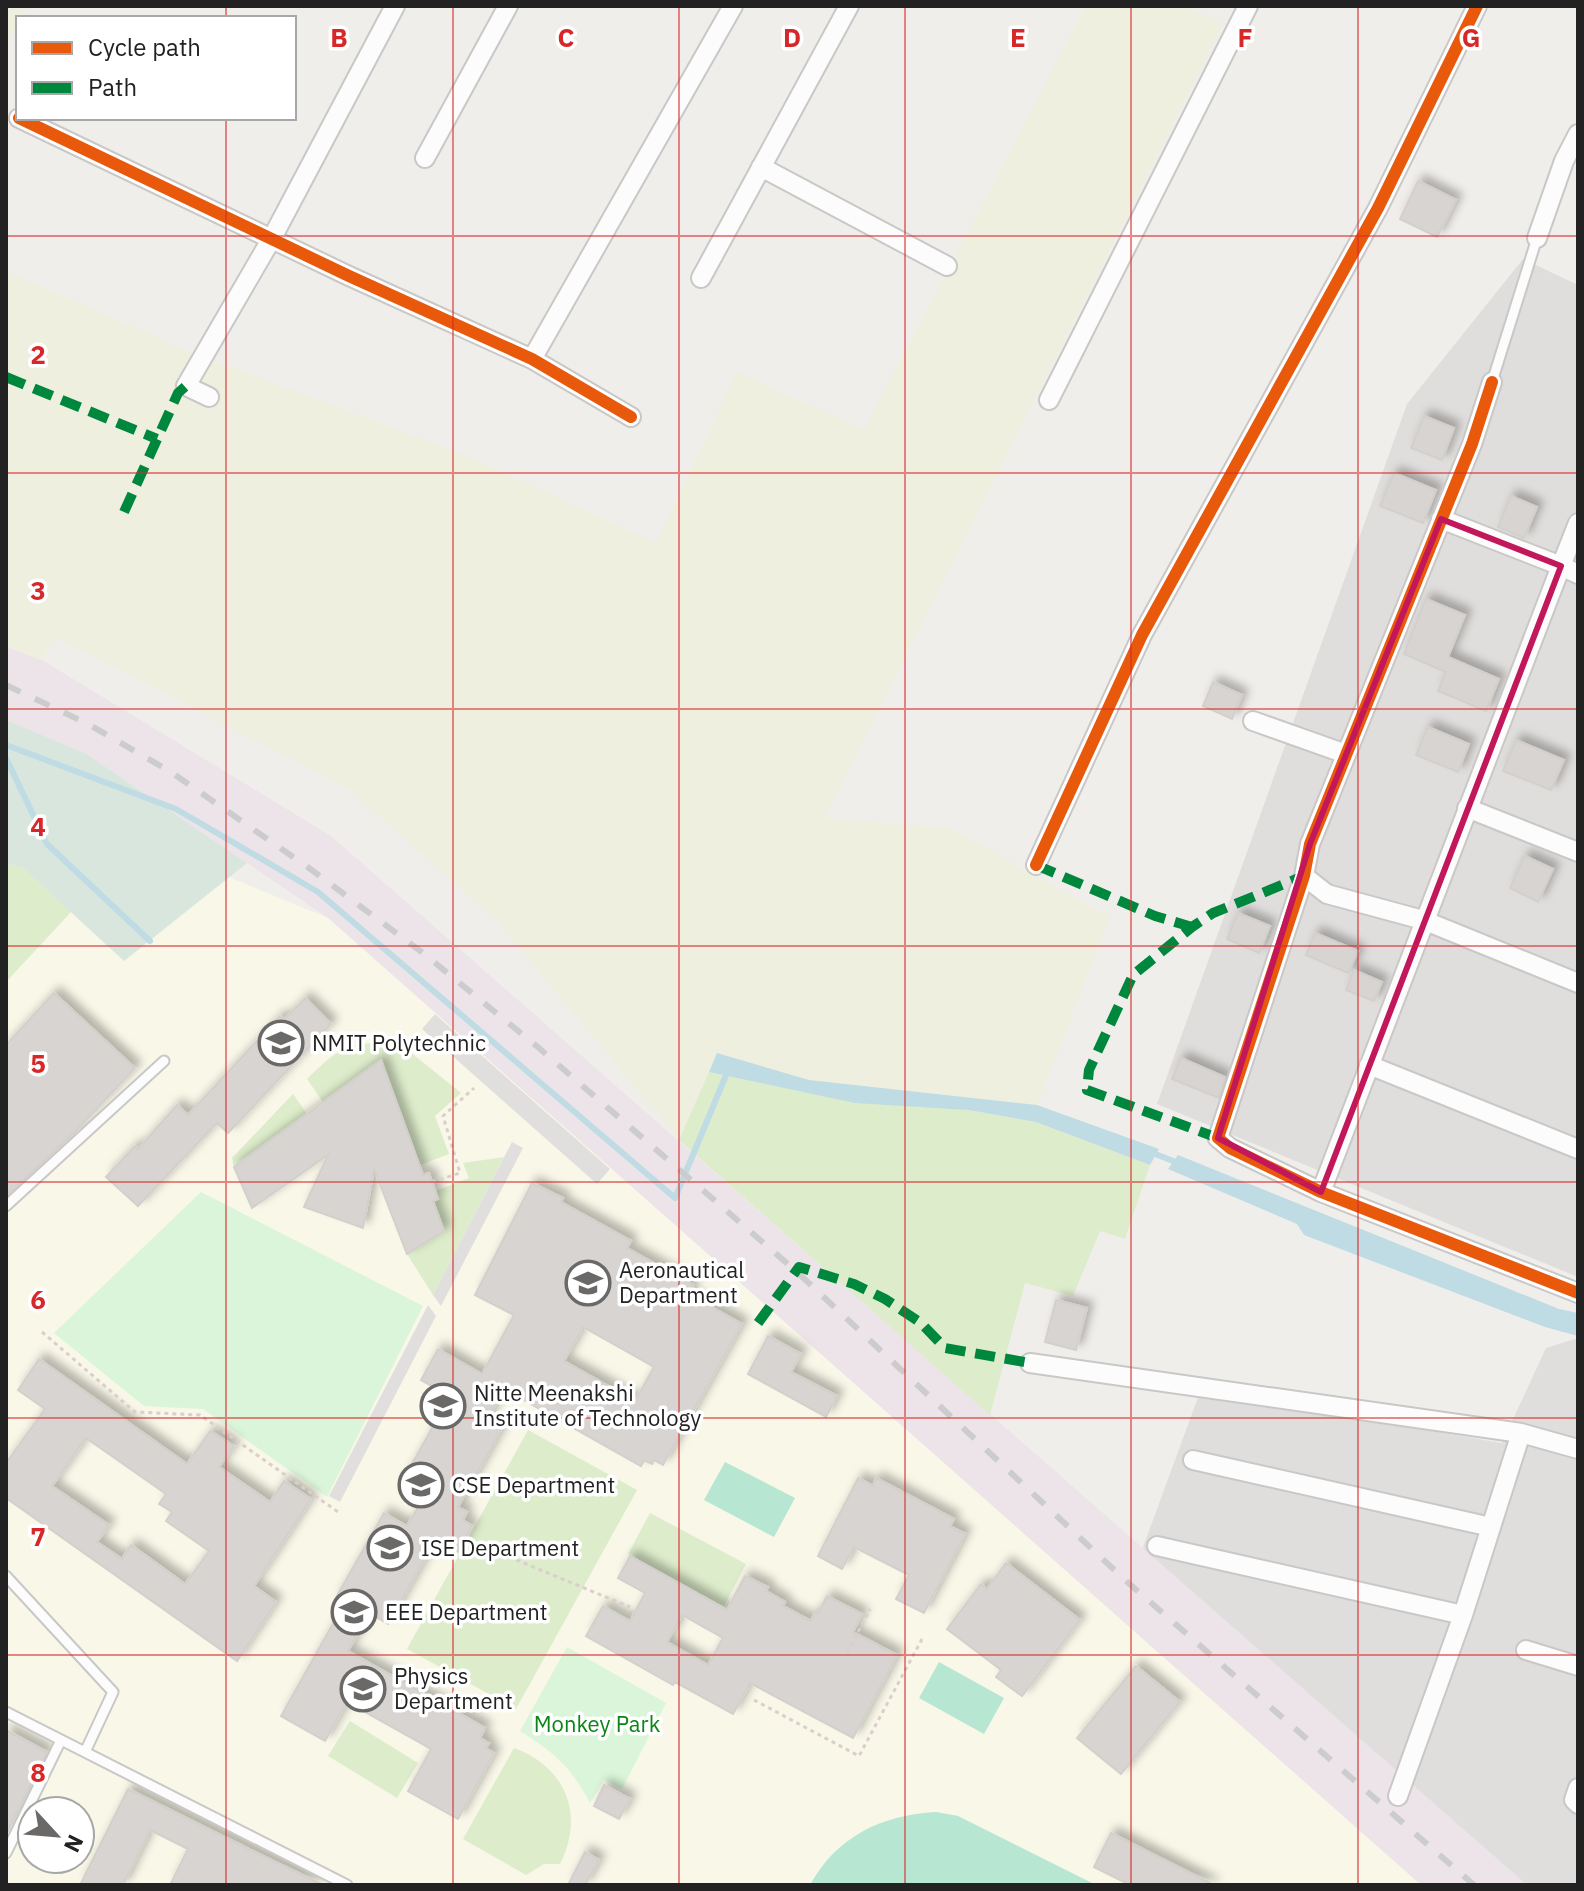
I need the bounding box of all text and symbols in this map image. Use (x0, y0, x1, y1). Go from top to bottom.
legend (16, 16, 296, 120)
text: B (330, 20, 348, 54)
text: C (558, 20, 575, 54)
text: D (783, 20, 801, 54)
text: E (1010, 20, 1026, 54)
text: F (1237, 20, 1253, 54)
text: G (1462, 20, 1480, 54)
text: Cycle path (88, 31, 201, 63)
text: Path (88, 71, 137, 103)
text: 2 (30, 337, 46, 371)
text: 3 (30, 573, 46, 607)
text: 4 (30, 809, 46, 843)
school or university icon: NMIT Polytechnic (257, 1019, 305, 1067)
place label: NMIT Polytechnic (312, 1028, 486, 1057)
text: 5 (30, 1046, 46, 1080)
place label: Aeronautical Department (619, 1255, 744, 1309)
school or university icon: Aeronautical Department (564, 1259, 612, 1307)
text: 6 (30, 1282, 46, 1316)
place label: Nitte Meenakshi Institute of Technology (474, 1378, 701, 1432)
school or university icon: Nitte Meenakshi Institute of Technology (419, 1382, 467, 1430)
school or university icon: CSE Department (397, 1461, 445, 1509)
place label: CSE Department (452, 1470, 615, 1499)
text: 7 (30, 1519, 46, 1553)
school or university icon: ISE Department (366, 1524, 414, 1572)
place label: ISE Department (421, 1533, 579, 1562)
school or university icon: EEE Department (330, 1588, 378, 1636)
place label: EEE Department (385, 1597, 547, 1626)
place label: Physics Department (394, 1661, 513, 1715)
school or university icon: Physics Department (339, 1665, 387, 1713)
park label: Monkey Park (534, 1709, 661, 1738)
text: 8 (30, 1755, 46, 1789)
north arrow (16, 1795, 96, 1875)
text: N (58, 1830, 91, 1858)

